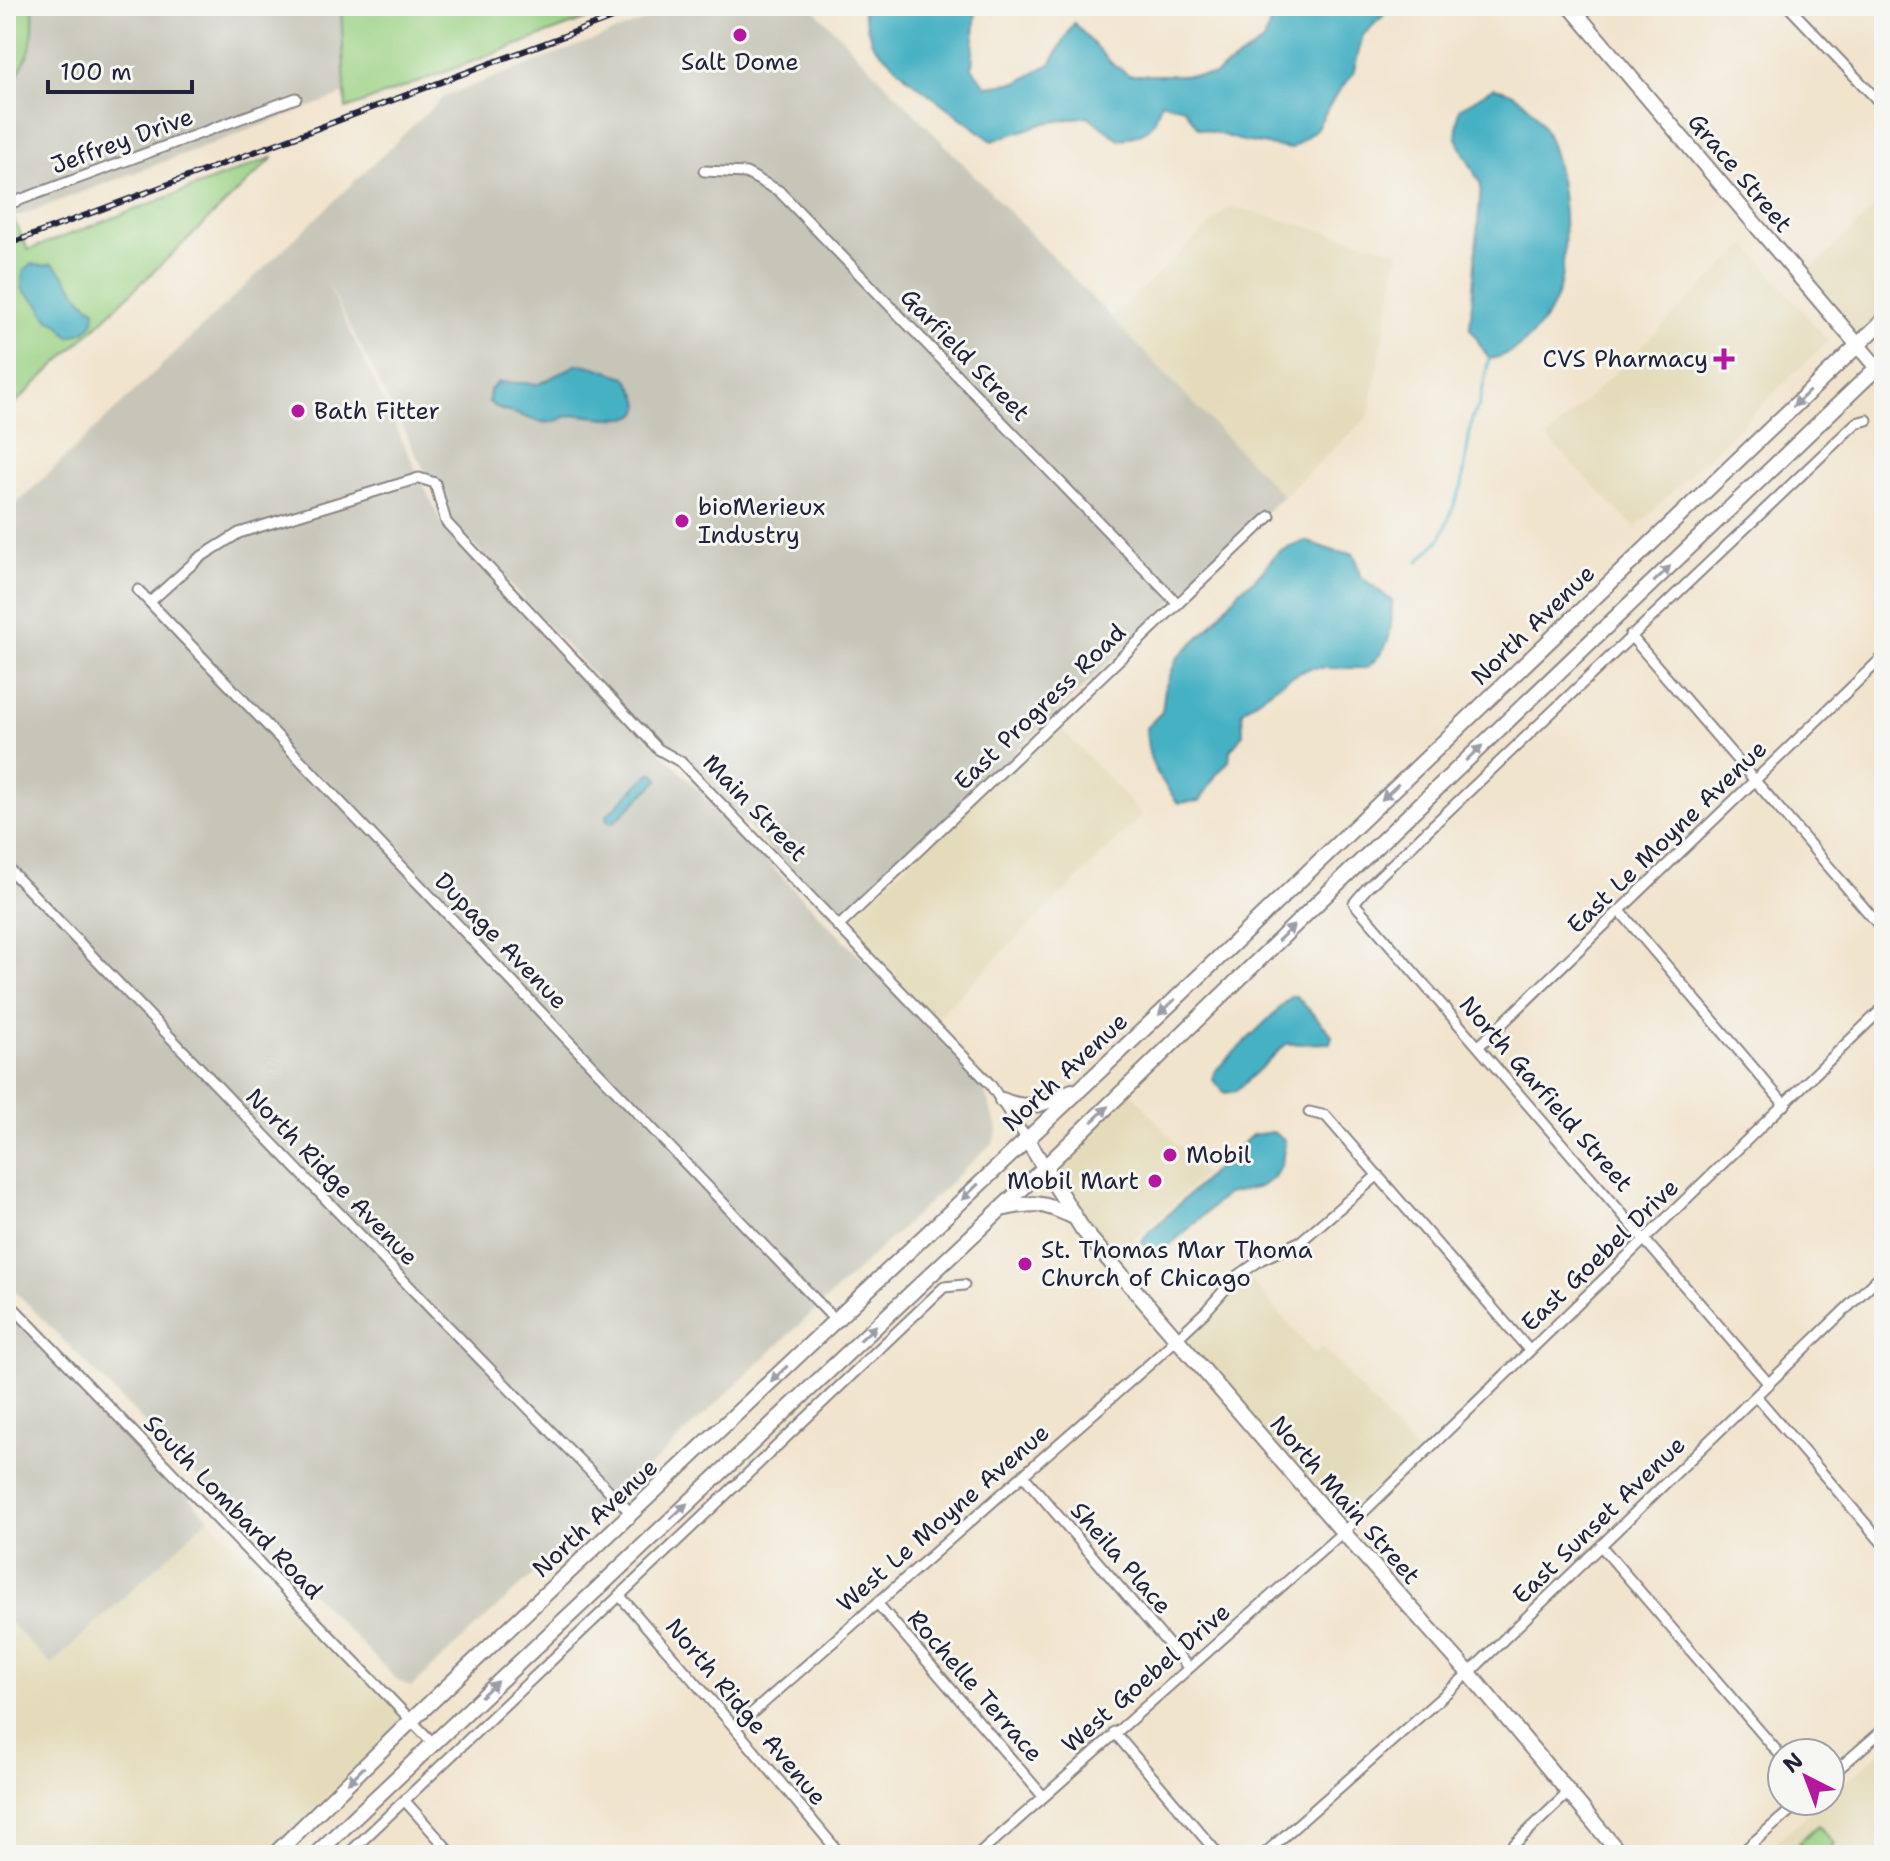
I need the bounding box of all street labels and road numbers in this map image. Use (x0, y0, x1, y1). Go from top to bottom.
street label: Jeffrey Drive (46, 100, 198, 182)
street label: Grace Street (1681, 107, 1799, 239)
street label: Garfield Street (893, 282, 1037, 428)
street label: North Avenue (1464, 558, 1602, 692)
street label: East Progress Road (947, 617, 1133, 797)
street label: East Le Moyne Avenue (1560, 733, 1774, 941)
street label: Main Street (696, 747, 814, 869)
street label: Dupage Avenue (427, 866, 575, 1016)
street label: North Garfield Street (1452, 989, 1640, 1199)
street label: North Avenue (995, 1005, 1135, 1139)
street label: North Ridge Avenue (239, 1081, 425, 1273)
street label: East Goebel Drive (1514, 1171, 1686, 1339)
street label: South Lombard Road (136, 1408, 330, 1606)
street label: North Main Street (1263, 1409, 1427, 1591)
street label: West Le Moyne Avenue (830, 1417, 1056, 1619)
street label: East Sunset Avenue (1506, 1429, 1692, 1611)
street label: North Avenue (525, 1451, 665, 1585)
street label: Sheila Place (1063, 1495, 1179, 1621)
street label: West Goebel Drive (1055, 1596, 1237, 1760)
street label: Rochelle Terrace (900, 1603, 1050, 1769)
street label: North Ridge Avenue (658, 1612, 834, 1812)

